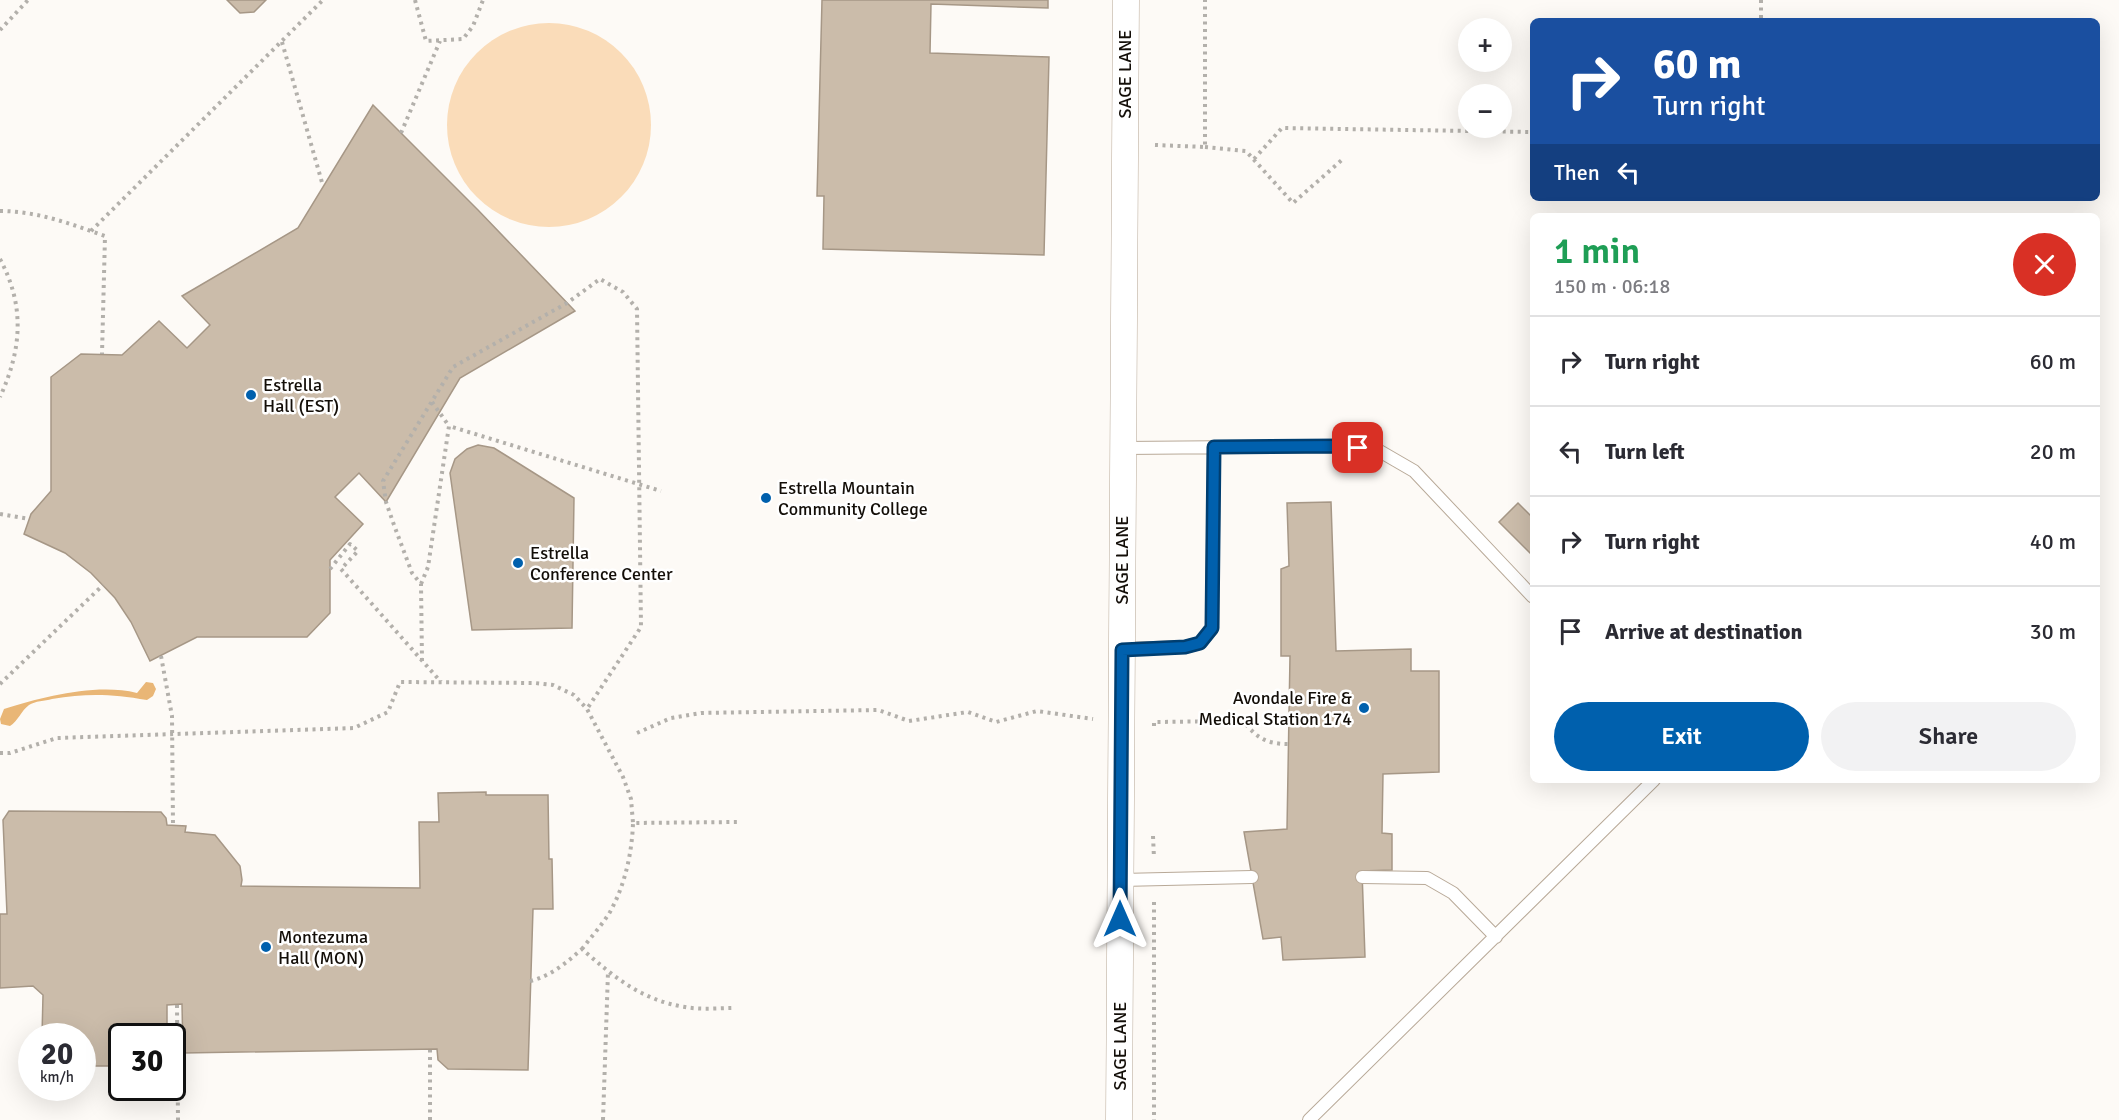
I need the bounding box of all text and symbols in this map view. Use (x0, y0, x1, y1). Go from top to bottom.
map controls (1458, 18, 1512, 138)
button: + (1458, 18, 1512, 72)
street label: SAGE LANE (1114, 29, 1136, 119)
text: 60 m (1653, 39, 1742, 90)
icon: right (1554, 42, 1632, 120)
button: − (1458, 84, 1512, 138)
text: Turn right (1653, 90, 1766, 123)
icon: left (1612, 156, 1645, 189)
text: Then (1554, 159, 1600, 186)
text: 1 min (1554, 229, 1640, 274)
button: close (2013, 233, 2076, 296)
text: 150 m · 06:18 (1554, 274, 1670, 299)
icon: right (1554, 345, 1587, 378)
text: Turn right (1605, 348, 1700, 375)
text: 60 m (2030, 348, 2076, 375)
place label: Estrella Hall (EST) (263, 374, 339, 417)
marker: Estrella Hall (EST) (244, 388, 258, 402)
pin (1332, 422, 1383, 473)
icon: arrive (1341, 431, 1374, 464)
icon: left (1554, 435, 1587, 468)
text: Turn left (1605, 438, 1685, 465)
text: 20 m (2030, 438, 2076, 465)
place label: Estrella Mountain Community College (778, 477, 928, 520)
marker: Estrella Mountain Community College (759, 491, 773, 505)
street label: SAGE LANE (1111, 515, 1133, 605)
icon: right (1554, 525, 1587, 558)
text: Turn right (1605, 528, 1700, 555)
text: 40 m (2030, 528, 2076, 555)
place label: Estrella Conference Center (530, 542, 673, 585)
marker: Estrella Conference Center (511, 556, 525, 570)
icon: arrive (1554, 615, 1587, 648)
text: Arrive at destination (1605, 618, 1802, 645)
text: 30 m (2030, 618, 2076, 645)
place label: Avondale Fire & Medical Station 174 (1198, 687, 1352, 730)
marker: Avondale Fire & Medical Station 174 (1357, 701, 1371, 715)
button: Exit (1554, 702, 1809, 771)
button: Share (1821, 702, 2076, 771)
position arrow (1088, 887, 1152, 951)
place label: Montezuma Hall (MON) (278, 926, 368, 969)
marker: Montezuma Hall (MON) (259, 940, 273, 954)
street label: SAGE LANE (1109, 1001, 1131, 1091)
speed limit sign: 30 (108, 1023, 186, 1101)
text: 20 (41, 1036, 73, 1073)
text: km/h (40, 1068, 74, 1086)

